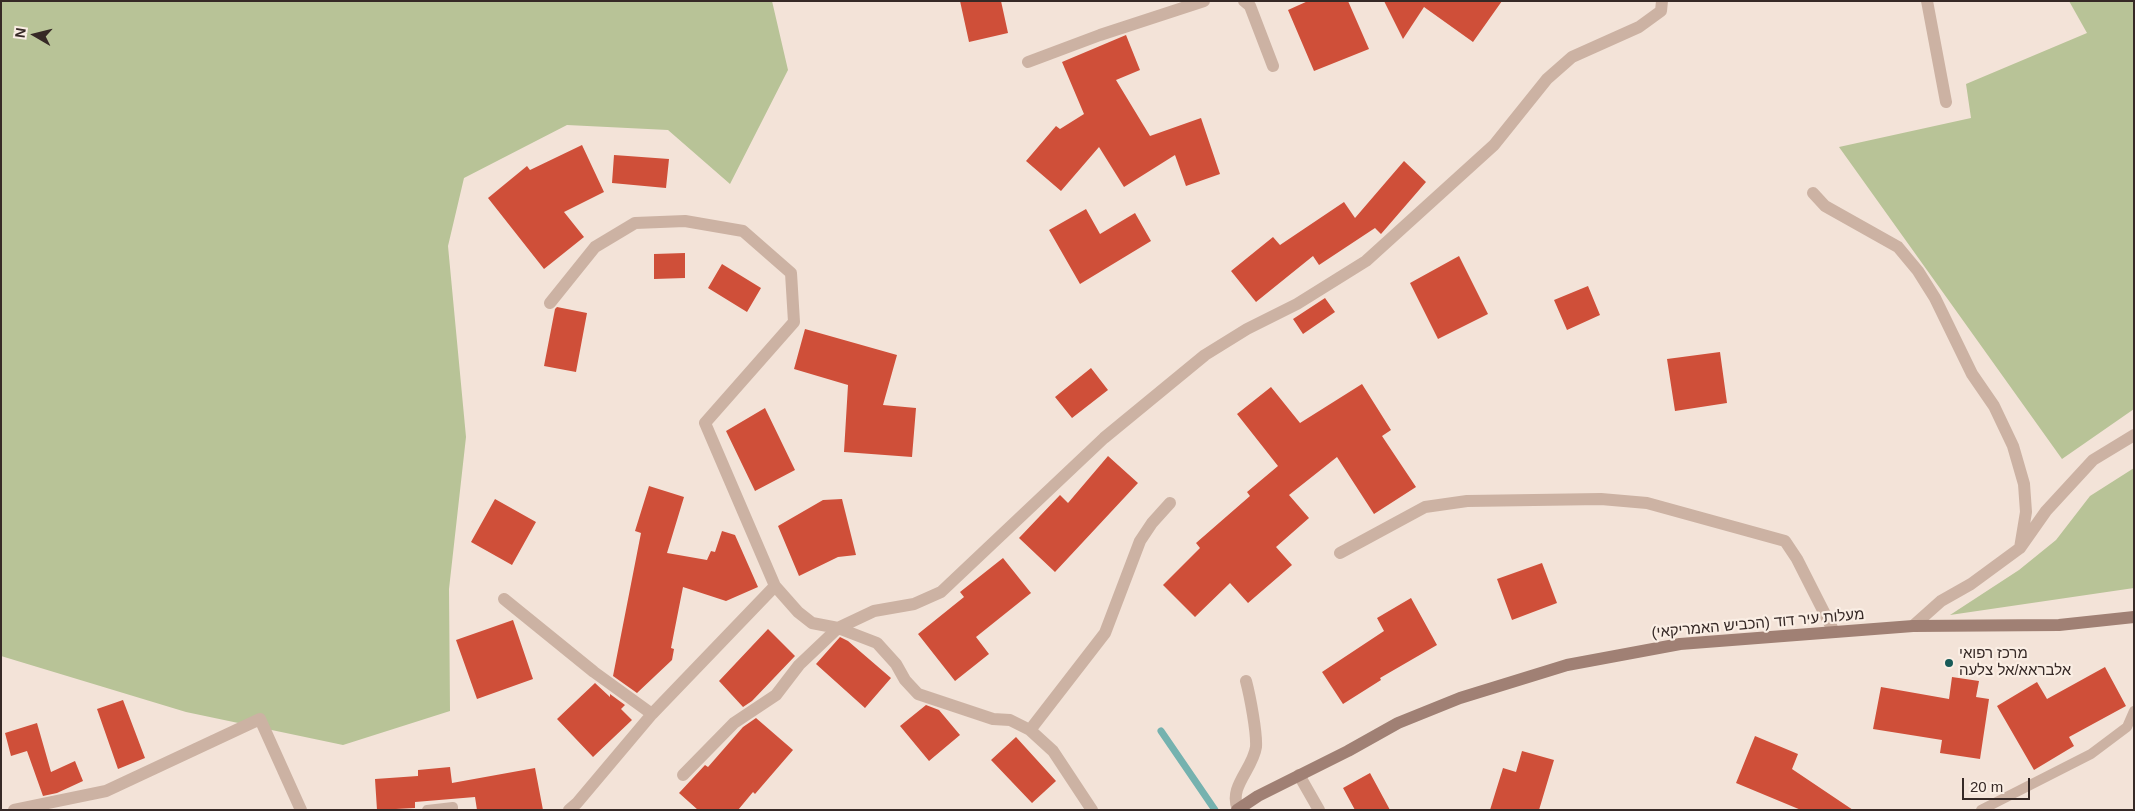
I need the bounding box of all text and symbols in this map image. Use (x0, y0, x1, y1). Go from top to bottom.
north arrow (10, 10, 60, 60)
text: N (12, 27, 29, 39)
street label: מעלות עיר דוד (הכביש האמריקאי) (1651, 606, 1865, 642)
place label: מרכז רפואי אלבראא/אל צלעה (1959, 645, 2071, 680)
marker: מרכז רפואי אלבראא/אל צלעה (1943, 657, 1955, 669)
scale bar (1965, 768, 2032, 800)
text: 20 m (1970, 778, 2003, 795)

